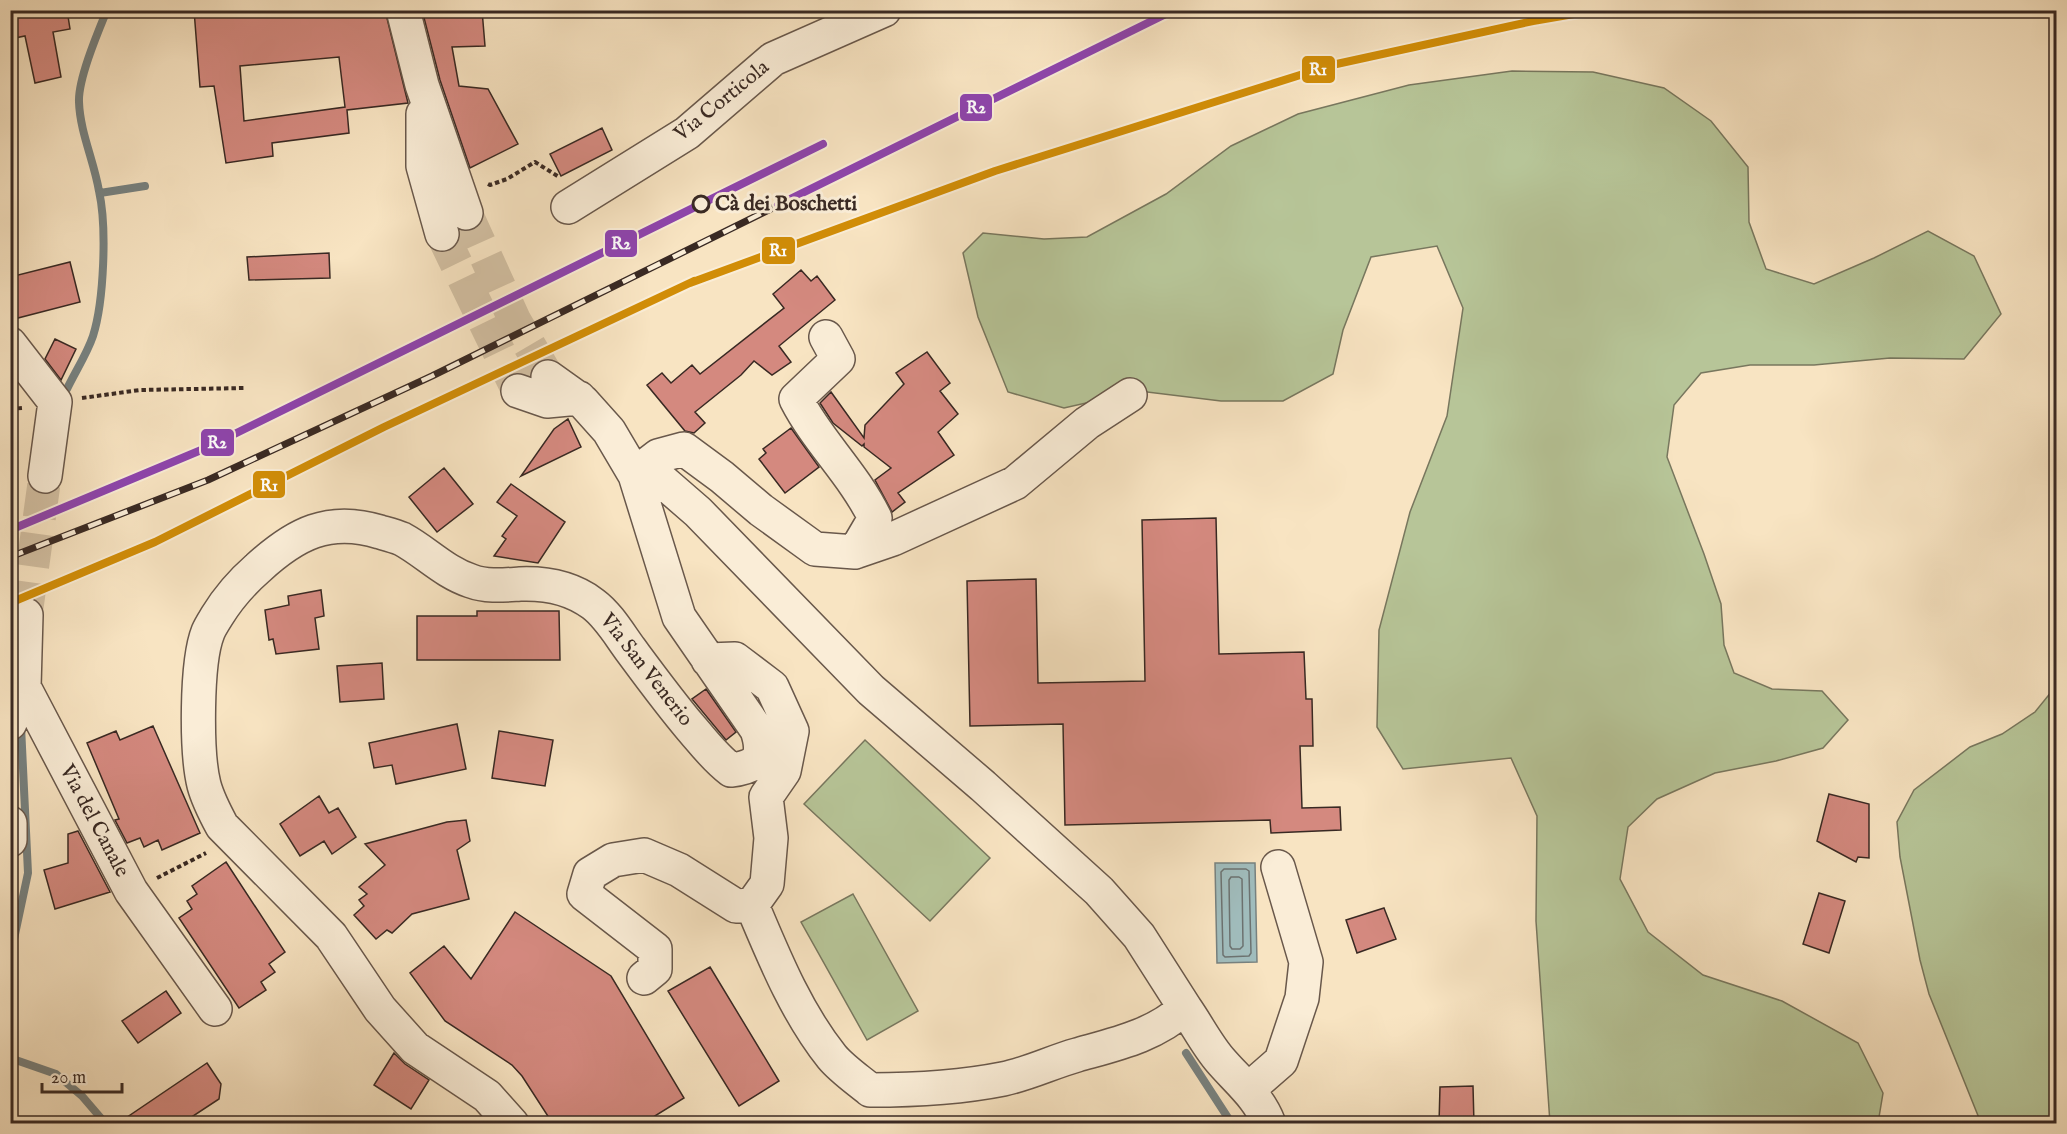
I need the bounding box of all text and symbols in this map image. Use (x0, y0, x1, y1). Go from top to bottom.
street label: Via Corticola (668, 54, 776, 148)
line badge: R1 (1301, 55, 1336, 84)
text: R1 (1309, 61, 1327, 81)
line badge: R2 (959, 93, 993, 122)
text: R2 (966, 99, 986, 119)
place label: Cà dei Boschetti (715, 191, 857, 218)
marker: Cà dei Boschetti (692, 195, 710, 213)
line badge: R2 (604, 229, 638, 258)
text: R2 (611, 235, 631, 255)
line badge: R1 (761, 236, 796, 265)
text: R1 (769, 242, 787, 262)
line badge: R2 (200, 428, 235, 457)
text: R2 (207, 434, 227, 454)
line badge: R1 (252, 470, 286, 499)
text: R1 (260, 477, 278, 497)
street label: Via San Venerio (593, 607, 699, 732)
street label: Via del Canale (53, 759, 135, 882)
scale bar (42, 1056, 122, 1094)
text: 20 m (51, 1067, 86, 1090)

